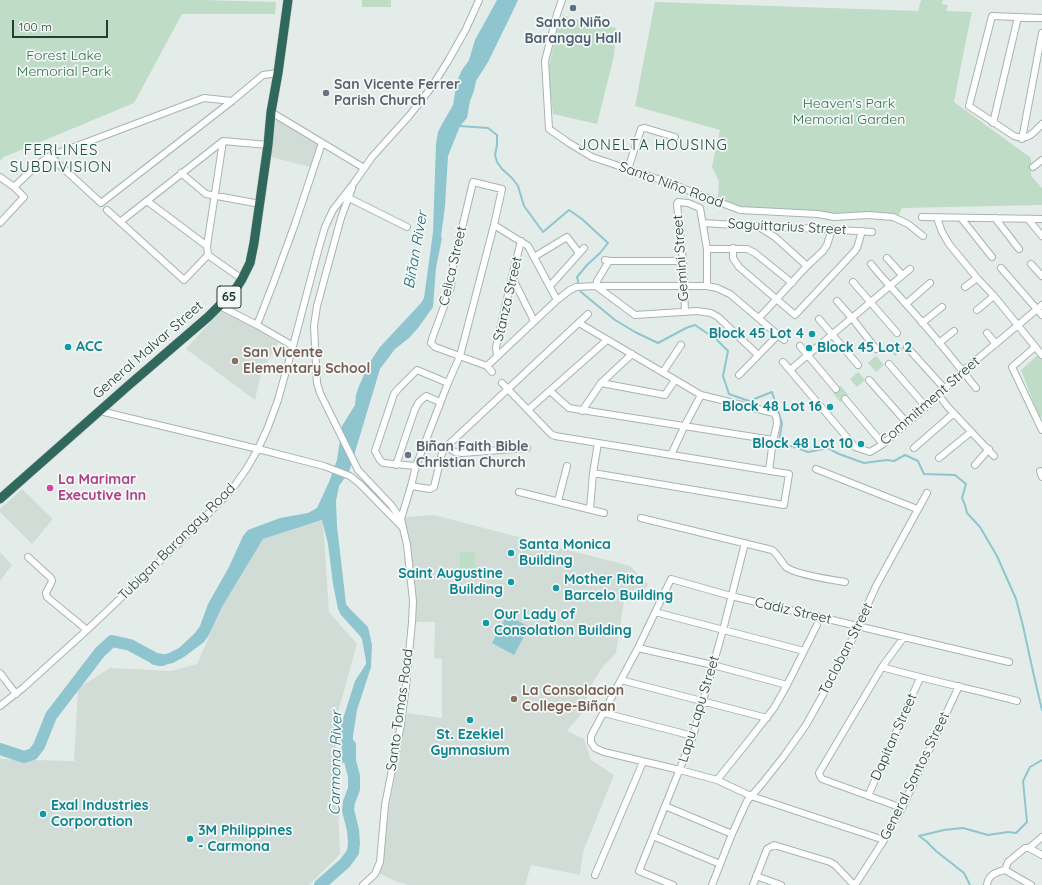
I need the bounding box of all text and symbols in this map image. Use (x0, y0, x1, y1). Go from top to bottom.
marker: Santo Niño Barangay Hall (568, 3, 578, 13)
scale bar (14, 12, 110, 38)
place label: Santo Niño Barangay Hall (524, 15, 622, 48)
text: 100 m (19, 19, 52, 34)
park label: Forest Lake Memorial Park (17, 48, 111, 80)
place label: San Vicente Ferrer Parish Church (334, 77, 460, 110)
marker: San Vicente Ferrer Parish Church (321, 88, 331, 98)
park label: Heaven's Park Memorial Garden (793, 96, 905, 128)
district label: JONELTA HOUSING (578, 136, 728, 154)
district label: FERLINES SUBDIVISION (10, 141, 112, 176)
street label: Santo Niño Road (617, 158, 725, 212)
water label: Biñan River (400, 210, 432, 290)
street label: Gemini Street (670, 214, 692, 302)
street label: Saguittarius Street (727, 215, 847, 239)
street label: Celica Street (436, 225, 470, 307)
street label: Stanza Street (490, 255, 526, 343)
road number: 65 (217, 286, 241, 308)
street label: General Malvar Street (89, 298, 207, 402)
place label: Block 45 Lot 4 (709, 326, 804, 342)
marker: Block 45 Lot 4 (807, 329, 817, 339)
place label: ACC (76, 339, 102, 355)
place label: Block 45 Lot 2 (817, 340, 912, 356)
marker: ACC (63, 342, 73, 352)
marker: Block 45 Lot 2 (804, 343, 814, 353)
place label: San Vicente Elementary School (243, 345, 370, 378)
street label: Commitment Street (877, 353, 983, 449)
marker: San Vicente Elementary School (230, 356, 240, 366)
place label: Block 48 Lot 16 (722, 399, 822, 415)
marker: Block 48 Lot 16 (825, 402, 835, 412)
place label: Block 48 Lot 10 (752, 436, 853, 452)
place label: Biñan Faith Bible Christian Church (416, 439, 529, 472)
marker: Block 48 Lot 10 (856, 439, 866, 449)
marker: Biñan Faith Bible Christian Church (403, 450, 413, 460)
place label: La Marimar Executive Inn (58, 472, 146, 504)
street label: Tubigan Barangay Road (115, 480, 239, 604)
marker: La Marimar Executive Inn (45, 483, 55, 493)
place label: Santa Monica Building (519, 537, 611, 570)
marker: Santa Monica Building (506, 548, 516, 558)
place label: Saint Augustine Building (398, 566, 503, 598)
place label: Mother Rita Barcelo Building (564, 572, 673, 604)
marker: Saint Augustine Building (506, 577, 516, 587)
marker: Mother Rita Barcelo Building (551, 583, 561, 593)
street label: Cadiz Street (753, 594, 833, 628)
street label: Tacloban Street (815, 600, 877, 698)
place label: Our Lady of Consolation Building (494, 607, 632, 640)
marker: Our Lady of Consolation Building (481, 618, 491, 628)
street label: Santo Tomas Road (383, 648, 417, 772)
street label: Lapu Lapu Street (675, 654, 723, 764)
place label: La Consolacion College-Biñan (522, 683, 624, 716)
street label: Dapitan Street (867, 691, 921, 783)
marker: La Consolacion College-Biñan (509, 694, 519, 704)
street label: General Santos Street (877, 709, 953, 843)
water label: Carmona River (326, 711, 346, 815)
marker: St. Ezekiel Gymnasium (465, 715, 475, 725)
place label: St. Ezekiel Gymnasium (430, 727, 510, 760)
place label: Exal Industries Corporation (51, 798, 149, 830)
marker: Exal Industries Corporation (38, 809, 48, 819)
place label: 3M Philippines - Carmona (198, 823, 292, 856)
marker: 3M Philippines - Carmona (185, 834, 195, 844)

